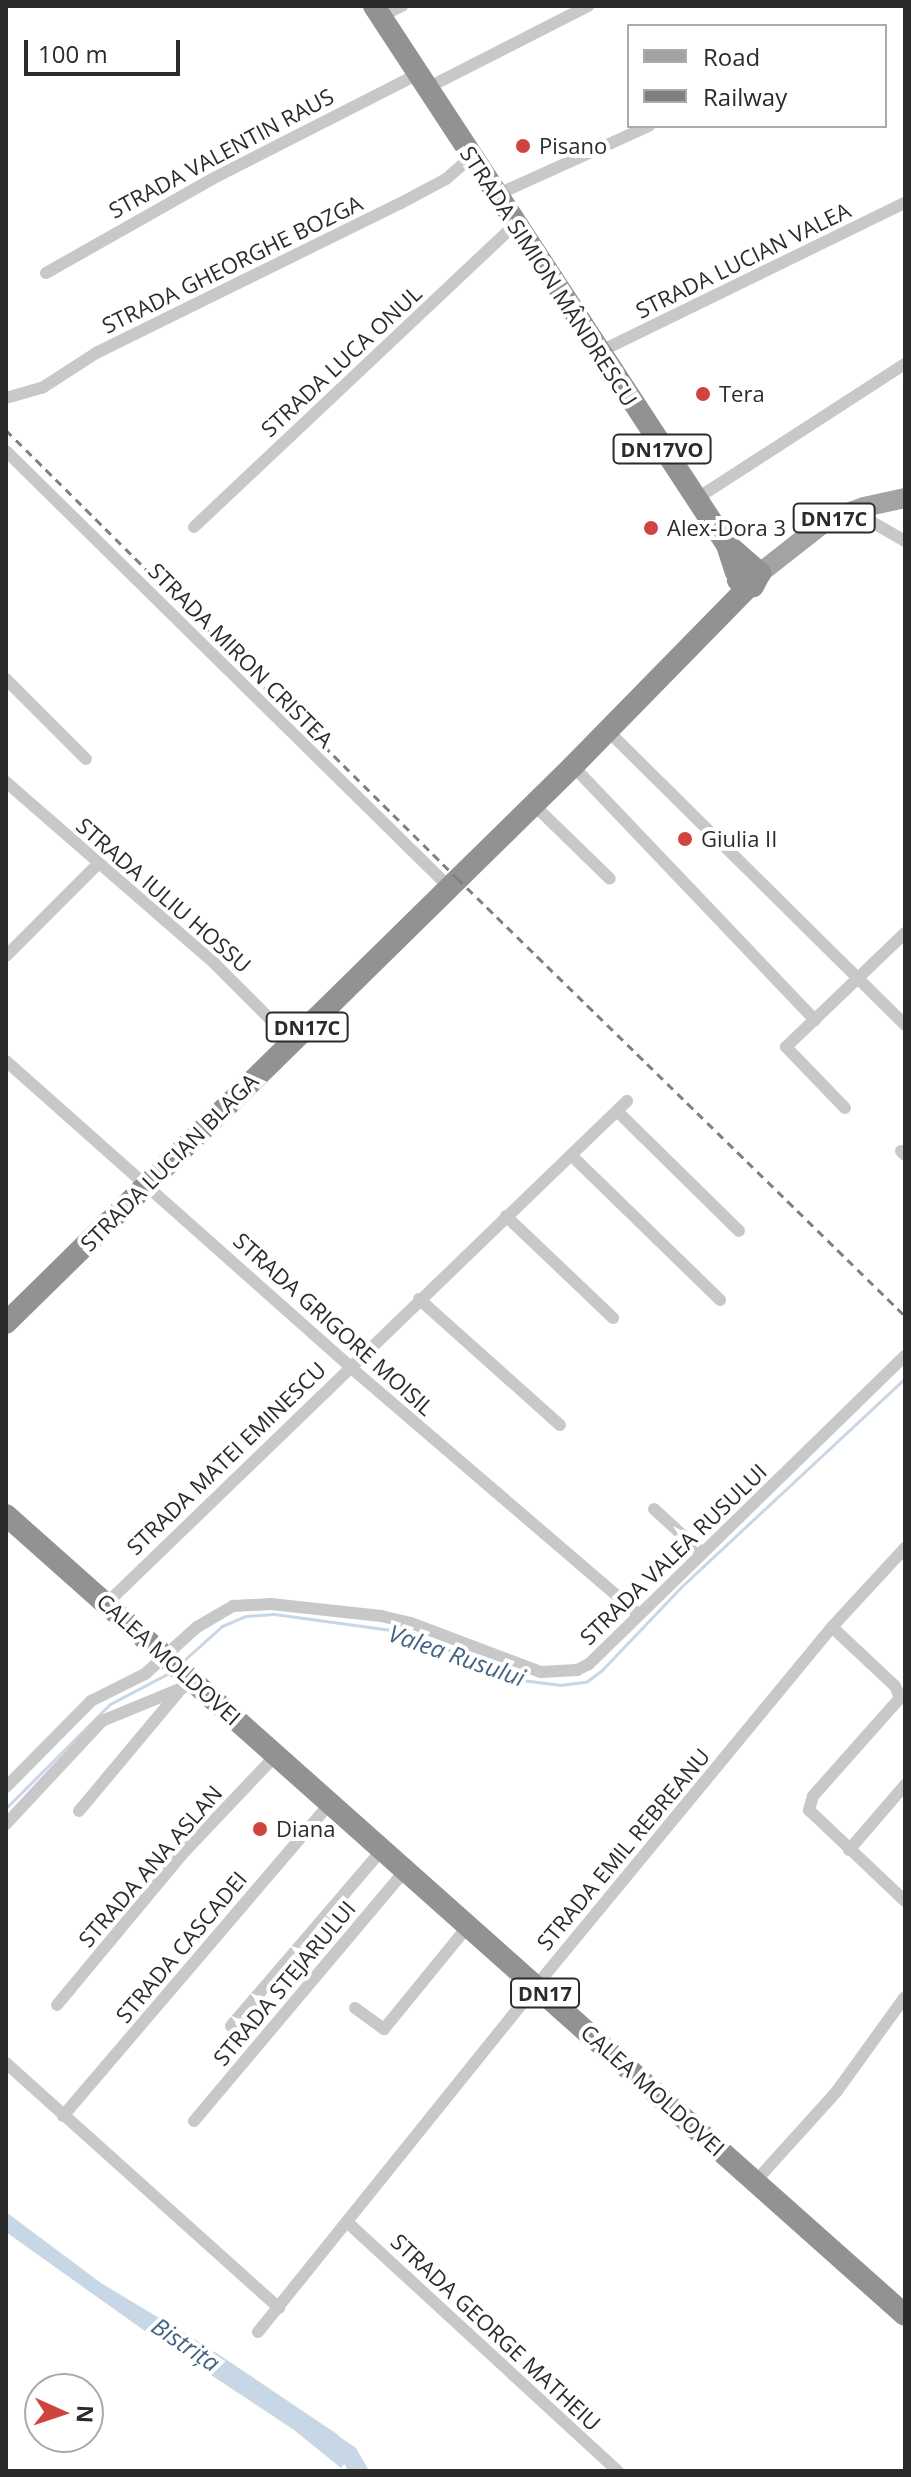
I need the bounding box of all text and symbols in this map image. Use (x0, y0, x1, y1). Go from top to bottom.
scale bar (28, 24, 184, 74)
legend (627, 24, 887, 128)
text: 100 m (38, 37, 108, 70)
text: Road (703, 40, 760, 73)
text: Railway (703, 80, 787, 113)
street label: STRADA VALENTIN RAUS (104, 82, 338, 224)
place label: Pisano (539, 133, 607, 159)
marker: Pisano (514, 137, 532, 155)
street label: STRADA SIMION MÂNDRESCU (455, 141, 643, 411)
street label: STRADA GHEORGHE BOZGA (98, 189, 366, 339)
street label: STRADA LUCIAN VALEA (631, 196, 855, 324)
street label: STRADA LUCA ONUL (255, 280, 427, 442)
place label: Tera (719, 381, 765, 407)
marker: Tera (694, 385, 712, 403)
road number: DN17VO (612, 433, 712, 465)
road number: DN17C (792, 502, 876, 534)
place label: Alex-Dora 3 (667, 515, 786, 541)
marker: Alex-Dora 3 (642, 519, 660, 537)
street label: STRADA MIRON CRISTEA (143, 557, 339, 753)
street label: STRADA IULIU HOSSU (71, 812, 257, 978)
place label: Giulia II (701, 826, 777, 852)
marker: Giulia II (676, 830, 694, 848)
road number: DN17C (265, 1011, 349, 1043)
street label: STRADA LUCIAN BLAGA (75, 1068, 263, 1256)
street label: STRADA GRIGORE MOISIL (228, 1227, 440, 1421)
street label: STRADA MATEI EMINESCU (121, 1356, 331, 1560)
street label: STRADA VALEA RUSULUI (574, 1458, 772, 1650)
street label: CALEA MOLDOVEI (92, 1588, 246, 1730)
water label: Valea Rusului (385, 1618, 529, 1692)
street label: STRADA EMIL REBREANU (531, 1743, 715, 1955)
street label: STRADA ANA ASLAN (73, 1780, 227, 1952)
place label: Diana (276, 1816, 335, 1842)
marker: Diana (251, 1820, 269, 1838)
street label: STRADA CASCADEI (110, 1866, 252, 2028)
street label: STRADA STEJARULUI (207, 1895, 361, 2071)
road number: DN17 (509, 1977, 581, 2009)
street label: CALEA MOLDOVEI (576, 2019, 730, 2161)
street label: STRADA GEORGE MATHEIU (386, 2228, 606, 2436)
water label: Bistrița (147, 2311, 225, 2377)
north arrow (24, 2373, 104, 2453)
text: N (71, 2404, 101, 2424)

